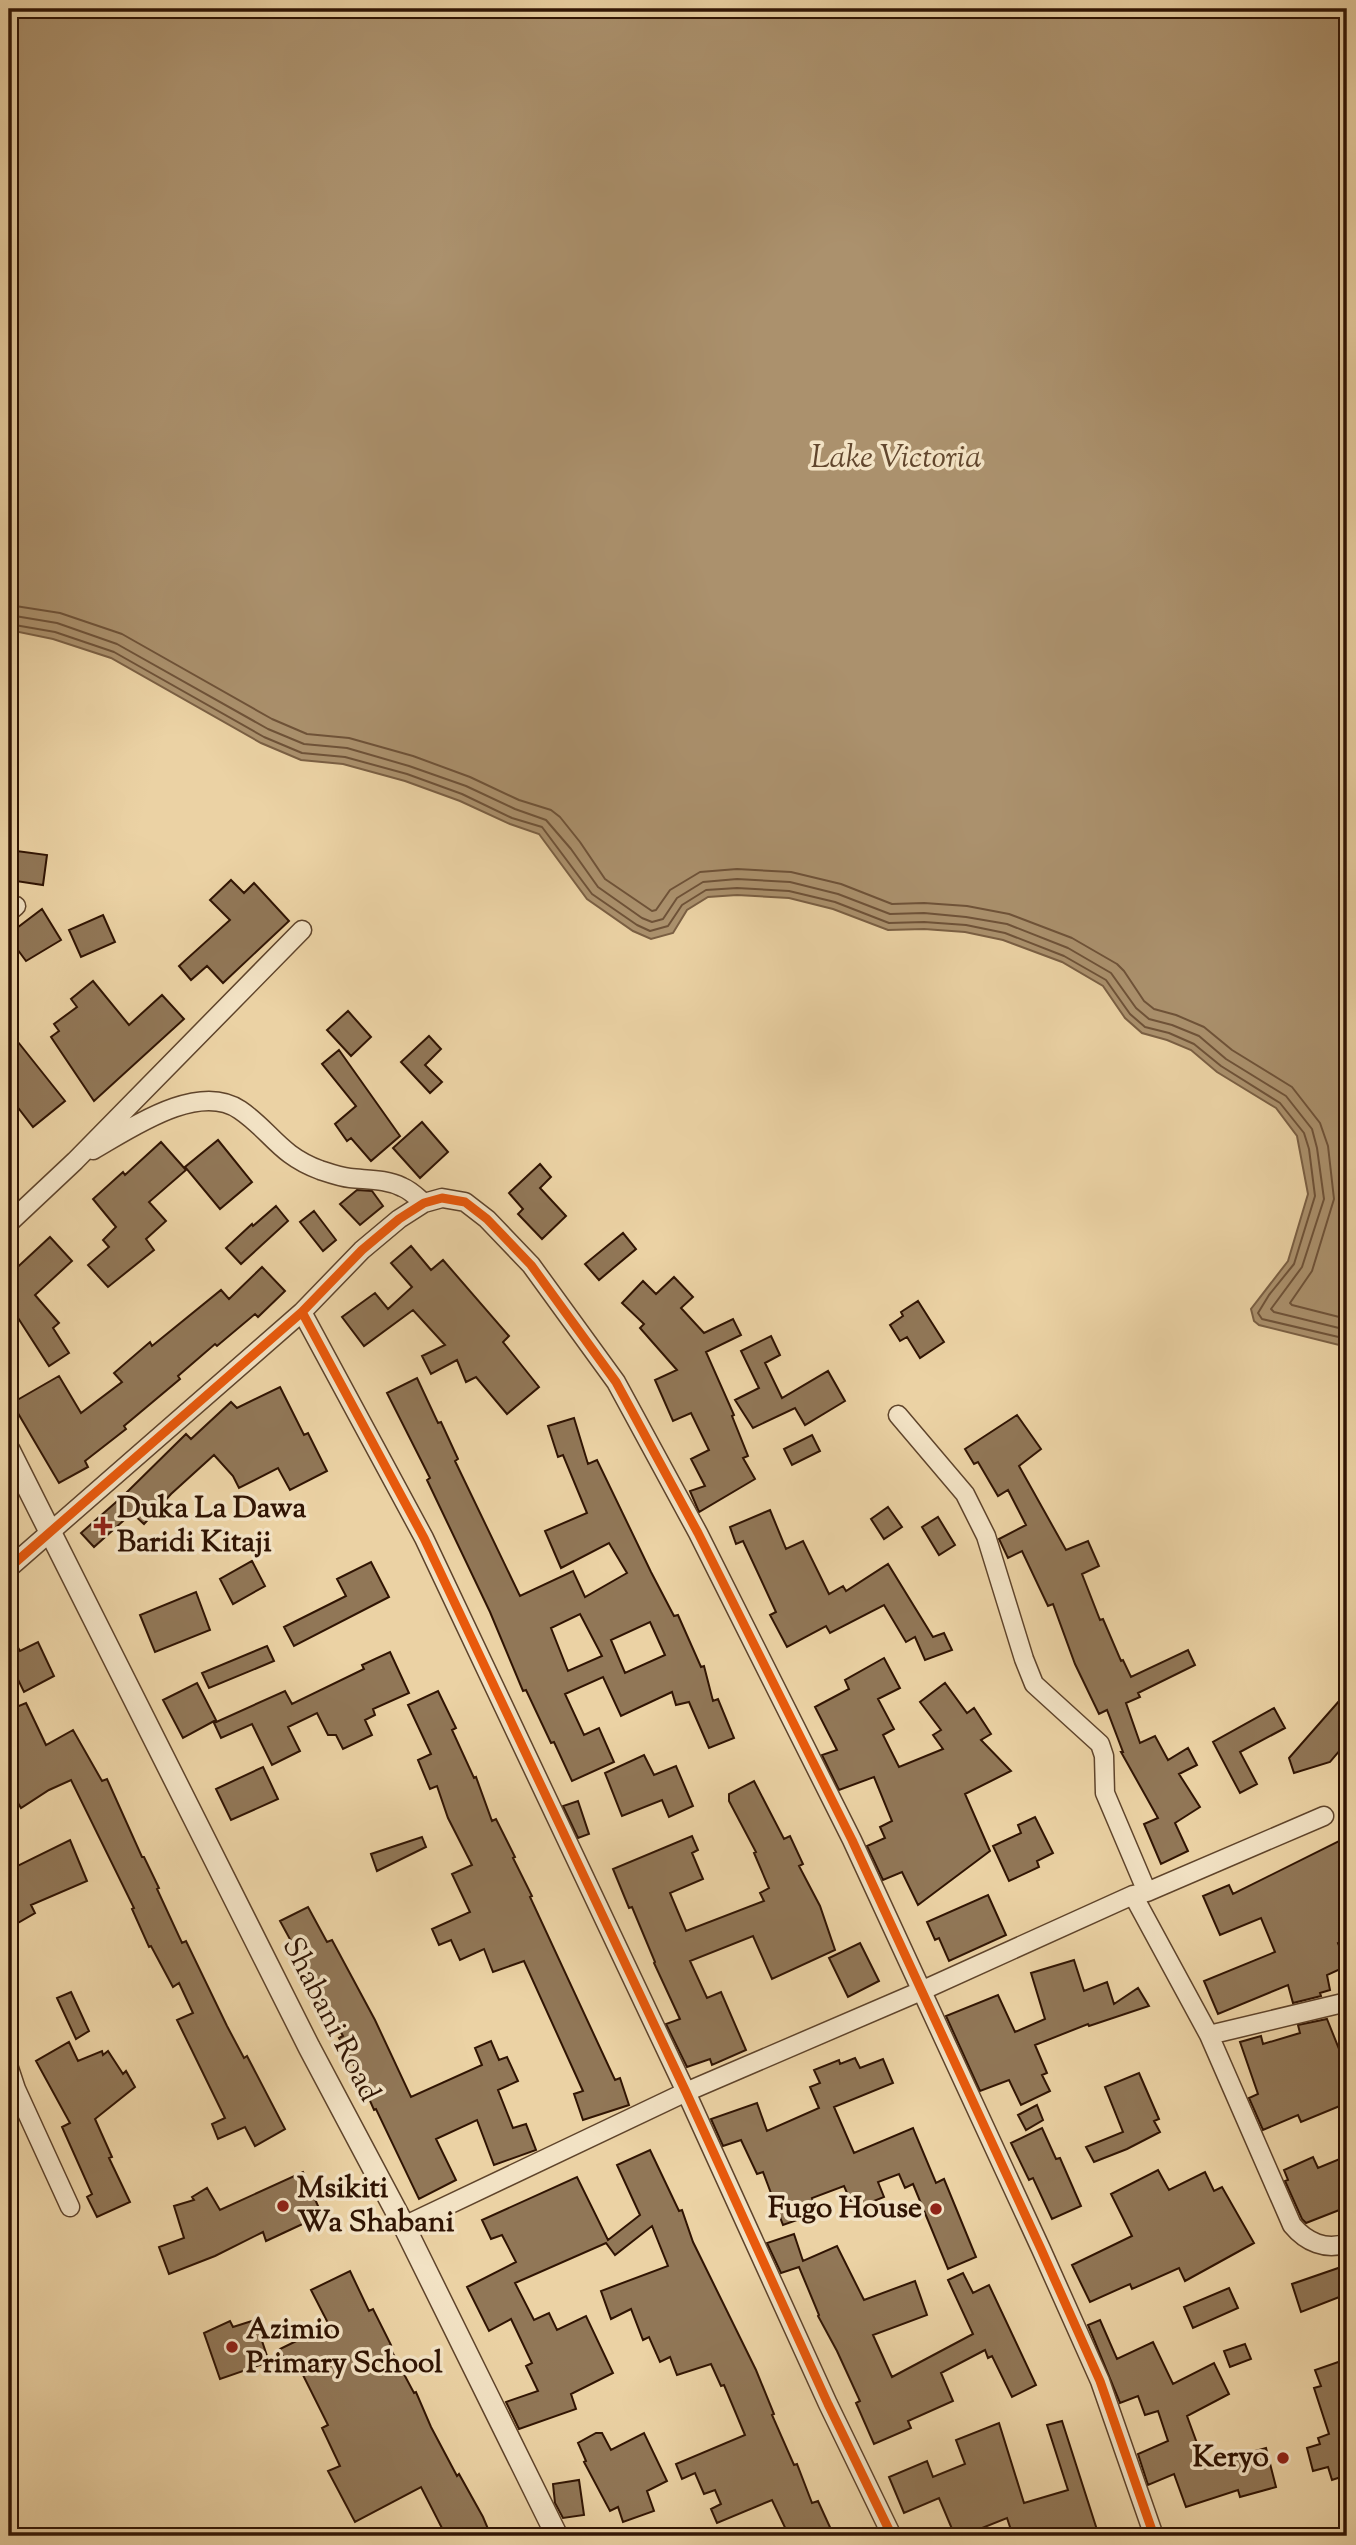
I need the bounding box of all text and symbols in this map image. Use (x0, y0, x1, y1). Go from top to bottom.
water label: Lake Victoria (810, 436, 982, 482)
place label: Duka La Dawa Baridi Kitaji (117, 1488, 307, 1565)
marker: Duka La Dawa Baridi Kitaji (95, 1518, 111, 1534)
street label: Shabani Road (270, 1930, 390, 2110)
place label: Msikiti Wa Shabani (297, 2168, 455, 2245)
place label: Fugo House (768, 2188, 922, 2231)
marker: Msikiti Wa Shabani (275, 2198, 291, 2214)
marker: Fugo House (928, 2201, 944, 2217)
place label: Azimio Primary School (246, 2309, 443, 2386)
marker: Azimio Primary School (224, 2339, 240, 2355)
place label: Keryo (1193, 2437, 1269, 2480)
marker: Keryo (1275, 2450, 1291, 2466)

